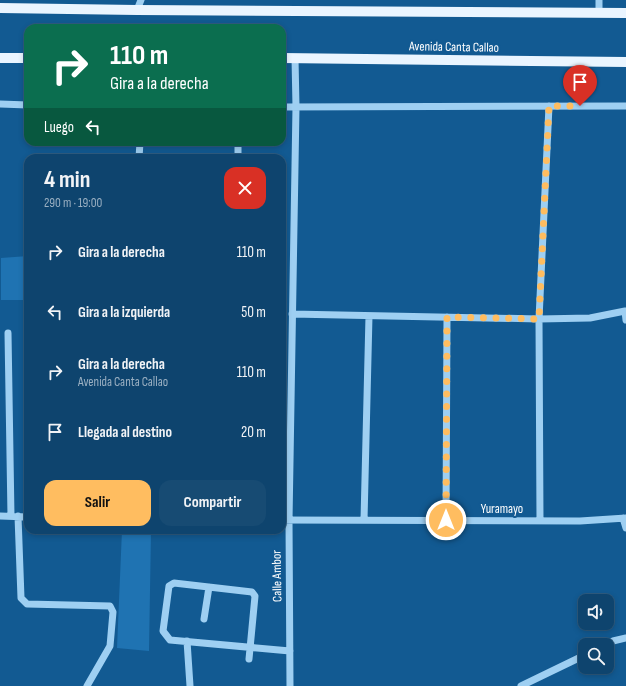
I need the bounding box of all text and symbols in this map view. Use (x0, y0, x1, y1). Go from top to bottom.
street label: Avenida Canta Callao (408, 38, 499, 56)
text: 110 m (110, 39, 168, 72)
icon: right (44, 40, 96, 92)
pin (563, 65, 597, 106)
icon: arrive (569, 71, 591, 93)
text: Gira a la derecha (110, 73, 209, 94)
icon: left (82, 116, 104, 138)
text: Luego (44, 118, 74, 137)
text: 4 min (44, 165, 90, 194)
button: close (224, 167, 266, 209)
text: 290 m · 19:00 (44, 195, 102, 211)
icon: right (44, 241, 66, 263)
text: Gira a la derecha (78, 243, 165, 262)
text: 110 m (237, 243, 266, 262)
icon: left (44, 301, 66, 323)
text: Gira a la izquierda (78, 303, 170, 322)
text: 50 m (241, 303, 266, 322)
text: Gira a la derecha (78, 355, 165, 374)
icon: right (44, 361, 66, 383)
text: 110 m (237, 363, 266, 382)
text: Avenida Canta Callao (78, 374, 168, 390)
icon: arrive (44, 421, 66, 443)
text: Llegada al destino (78, 423, 172, 442)
text: 20 m (241, 423, 266, 442)
button: Salir (44, 480, 151, 526)
button: Compartir (159, 480, 266, 526)
position arrow (425, 499, 467, 541)
street label: Yuramayo (481, 501, 523, 517)
street label: Calle Ambor (269, 550, 285, 602)
map controls (578, 594, 614, 674)
button: sound (578, 594, 614, 630)
button: search (578, 638, 614, 674)

